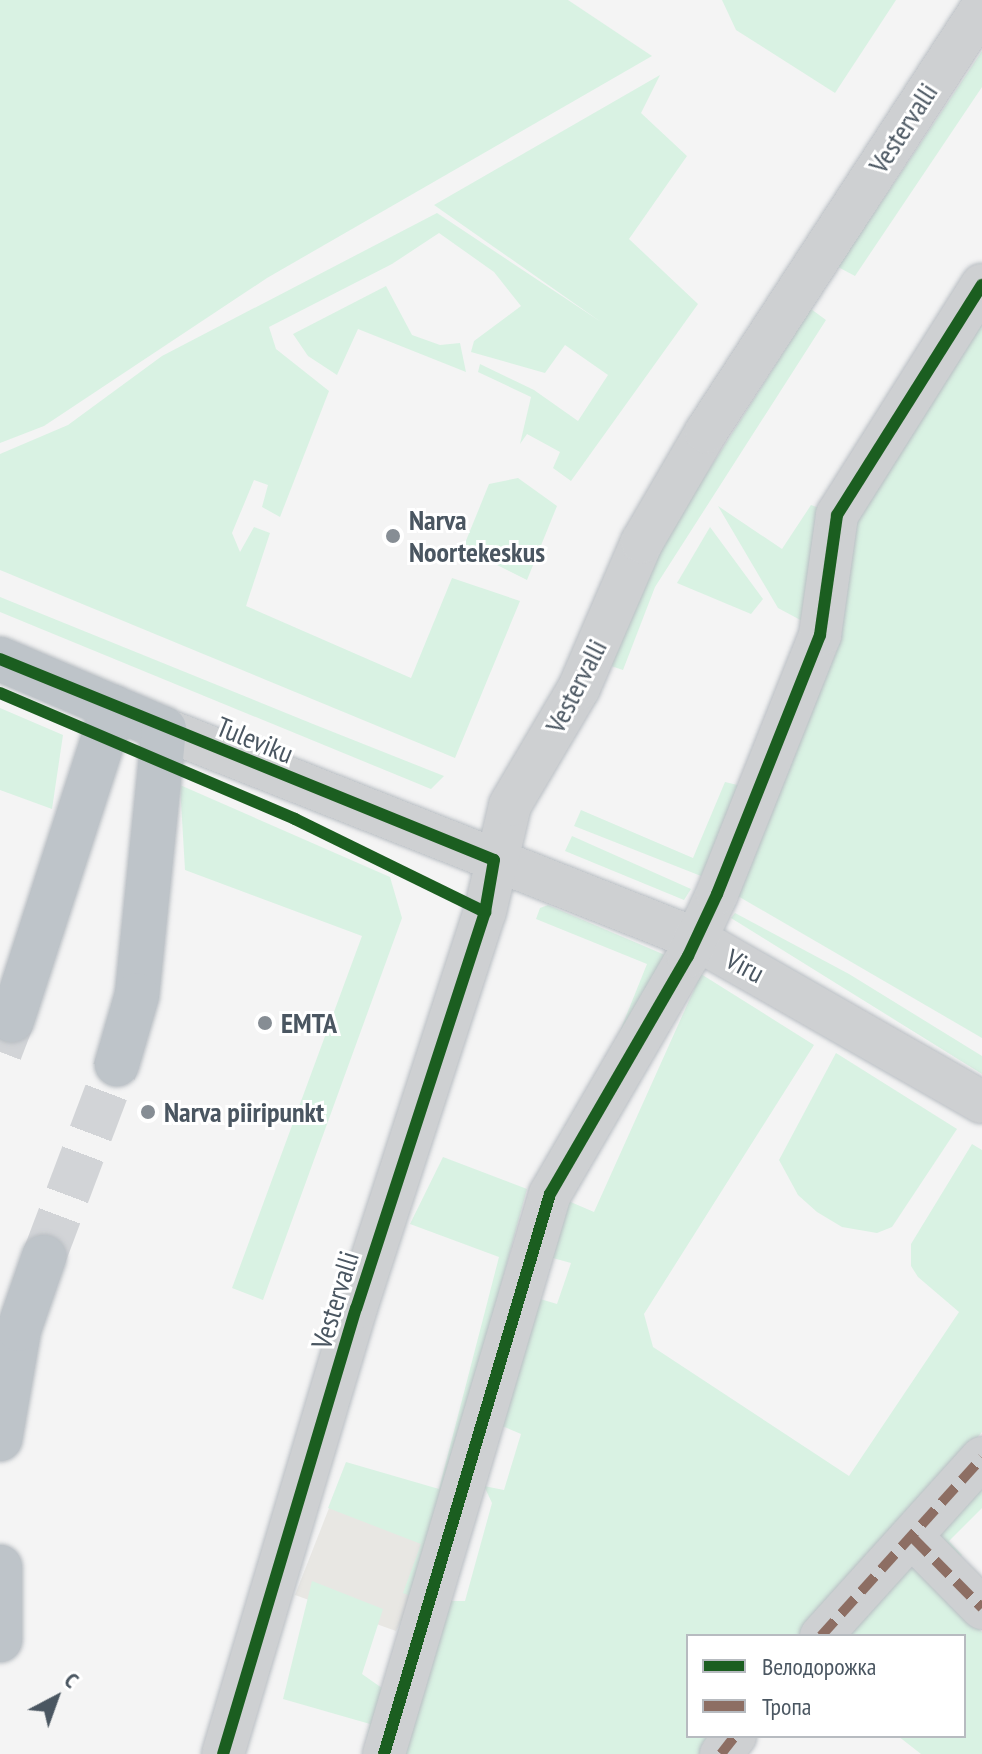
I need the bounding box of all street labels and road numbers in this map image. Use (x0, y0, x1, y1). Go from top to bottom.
street label: Vestervalli (862, 77, 944, 179)
street label: Vestervalli (538, 634, 614, 738)
street label: Tuleviku (212, 709, 298, 771)
street label: Viru (720, 942, 770, 990)
street label: Vestervalli (304, 1247, 366, 1353)

